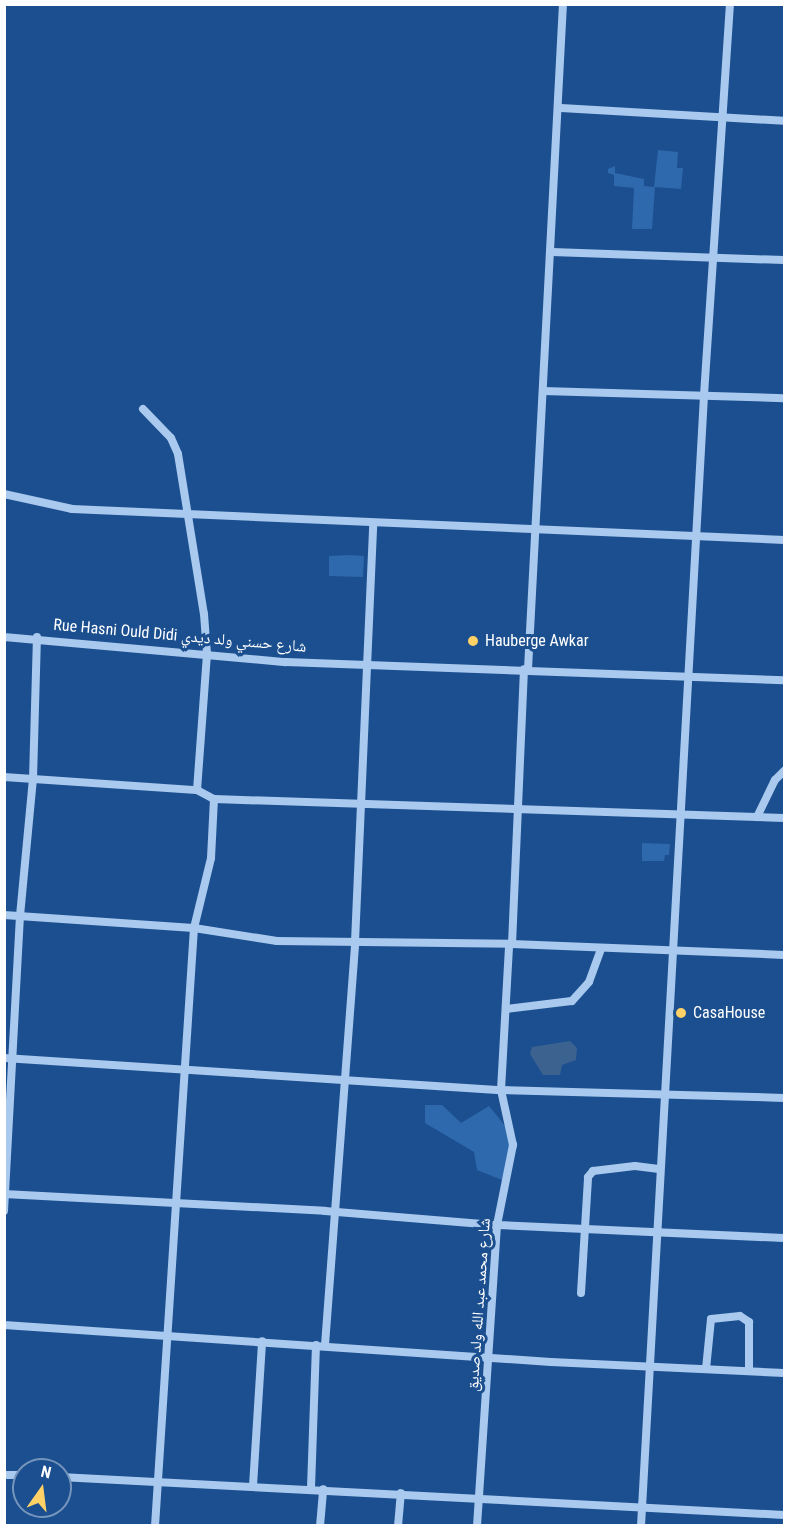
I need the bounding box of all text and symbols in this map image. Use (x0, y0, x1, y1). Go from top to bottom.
street label: Rue Hasni Ould Didi شارع حسني ولد ديدي (53, 615, 307, 657)
place label: Hauberge Awkar (485, 631, 589, 651)
marker: Hauberge Awkar (466, 634, 480, 648)
place label: CasaHouse (693, 1003, 765, 1023)
marker: CasaHouse (674, 1006, 688, 1020)
street label: شارع محمد عبد الله ولد صديق (463, 1218, 495, 1392)
north arrow (12, 1458, 72, 1518)
text: N (39, 1462, 53, 1482)

